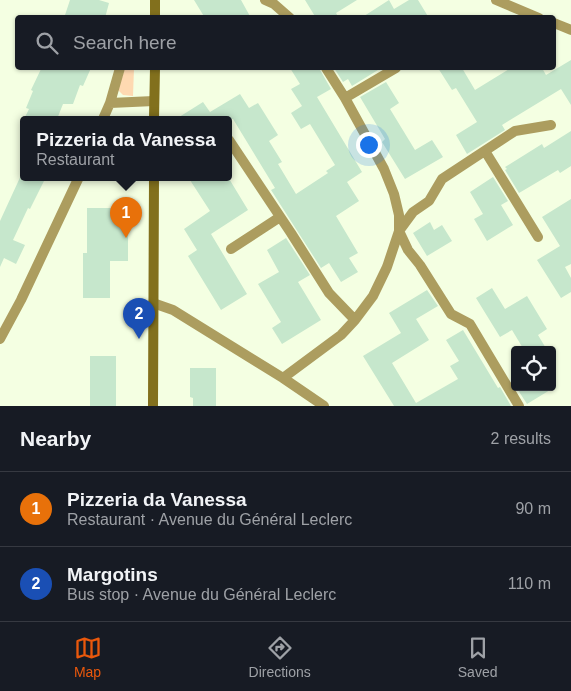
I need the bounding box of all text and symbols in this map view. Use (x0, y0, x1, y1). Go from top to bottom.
search box (15, 15, 556, 70)
icon: search (33, 29, 61, 57)
text: Search here (73, 32, 177, 53)
popup (20, 116, 232, 181)
text: Pizzeria da Vanessa (36, 129, 216, 150)
your location (356, 132, 382, 158)
text: Restaurant (36, 151, 114, 168)
pin: 1 (110, 197, 142, 238)
pin: 2 (123, 298, 155, 339)
map controls (511, 346, 556, 391)
button: locate (511, 346, 556, 391)
text: Nearby (20, 427, 91, 450)
text: 2 results (491, 430, 551, 447)
text: Pizzeria da Vanessa (67, 489, 247, 510)
text: 1 (32, 500, 40, 517)
text: 90 m (515, 500, 551, 517)
text: Restaurant · Avenue du Général Leclerc (67, 511, 352, 528)
text: Margotins (67, 564, 158, 585)
text: 2 (32, 575, 40, 592)
text: 110 m (508, 575, 551, 592)
text: Bus stop · Avenue du Général Leclerc (67, 586, 336, 603)
tab: Map (74, 634, 102, 680)
tab: Directions (249, 634, 311, 680)
tab: Saved (458, 634, 497, 680)

